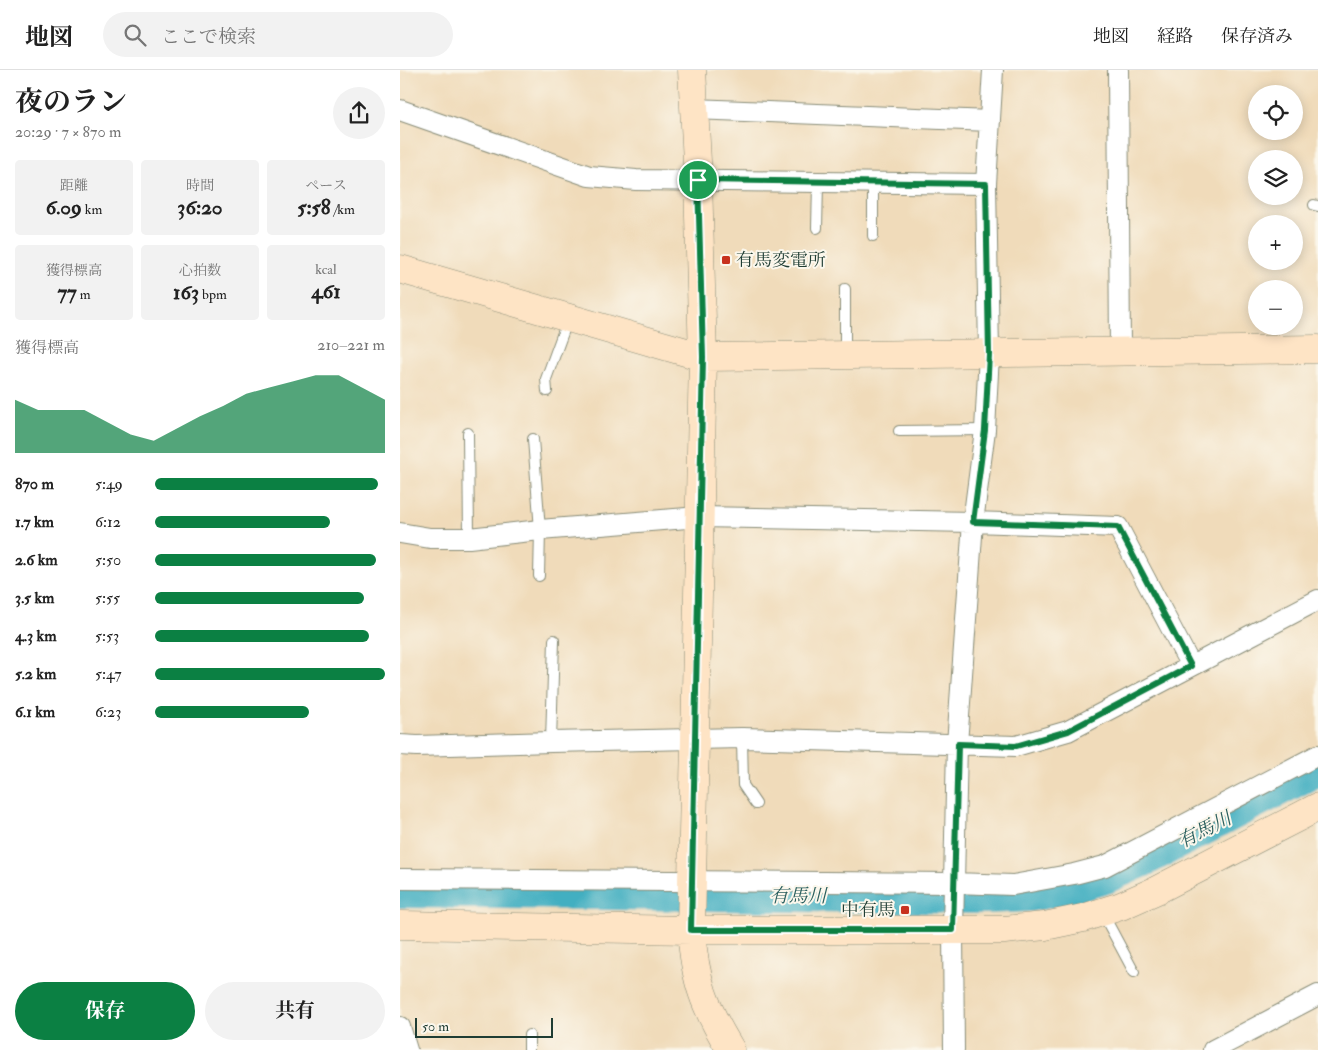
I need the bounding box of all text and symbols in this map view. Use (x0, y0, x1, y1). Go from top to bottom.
search box (103, 12, 453, 57)
icon: search (121, 21, 149, 49)
text: 地図 (25, 22, 73, 53)
text: ここで検索 (161, 25, 256, 49)
text: 地図 (1093, 25, 1129, 48)
text: 経路 (1157, 25, 1193, 48)
text: 保存済み (1221, 25, 1293, 48)
text: 夜のラン (15, 85, 127, 120)
map controls (1248, 85, 1303, 335)
button: locate (1248, 85, 1303, 140)
button: share (333, 87, 385, 139)
text: 20:29 · 7 × 870 m (15, 122, 121, 142)
button: layers (1248, 150, 1303, 205)
pin (677, 159, 719, 201)
icon: arrive (684, 166, 712, 194)
text: 距離 (60, 177, 88, 194)
text: 時間 (186, 177, 214, 194)
text: ペース (305, 177, 347, 194)
text: 6.09 (46, 194, 82, 221)
text: 36:20 (177, 194, 223, 221)
text: 5:58 (297, 194, 331, 221)
text: km (82, 201, 102, 218)
text: /km (331, 201, 355, 218)
button: + (1248, 215, 1303, 270)
place label: 有馬変電所 (736, 249, 826, 272)
marker: 有馬変電所 (720, 254, 732, 266)
text: kcal (315, 261, 337, 278)
text: 獲得標高 (46, 262, 102, 279)
text: 心拍数 (179, 262, 221, 279)
text: 461 (311, 278, 341, 305)
text: 77 (57, 279, 77, 306)
text: 163 (173, 279, 199, 306)
button: − (1248, 280, 1303, 335)
text: m (77, 286, 91, 303)
text: bpm (199, 286, 227, 303)
text: 210–221 m (317, 335, 385, 355)
text: 獲得標高 (15, 338, 79, 358)
text: 870 m (15, 474, 54, 494)
text: 5:49 (95, 474, 123, 494)
text: 1.7 km (15, 512, 54, 532)
text: 6:12 (95, 512, 121, 532)
text: 2.6 km (15, 550, 58, 570)
text: 5:50 (95, 550, 121, 570)
text: 3.5 km (15, 588, 54, 608)
text: 5:55 (95, 588, 120, 608)
text: 4.3 km (15, 626, 57, 646)
text: 5:53 (95, 626, 119, 646)
text: 5.2 km (15, 664, 56, 684)
text: 5:47 (95, 664, 122, 684)
text: 6.1 km (15, 702, 55, 722)
text: 6:23 (95, 702, 121, 722)
water label: 有馬川 (1174, 805, 1237, 854)
water label: 有馬川 (769, 884, 828, 908)
place label: 中有馬 (841, 899, 895, 922)
marker: 中有馬 (899, 904, 911, 916)
button: 保存 (15, 982, 195, 1040)
button: 共有 (205, 982, 385, 1040)
scale bar (415, 1015, 552, 1038)
text: 50 m (422, 1018, 449, 1035)

